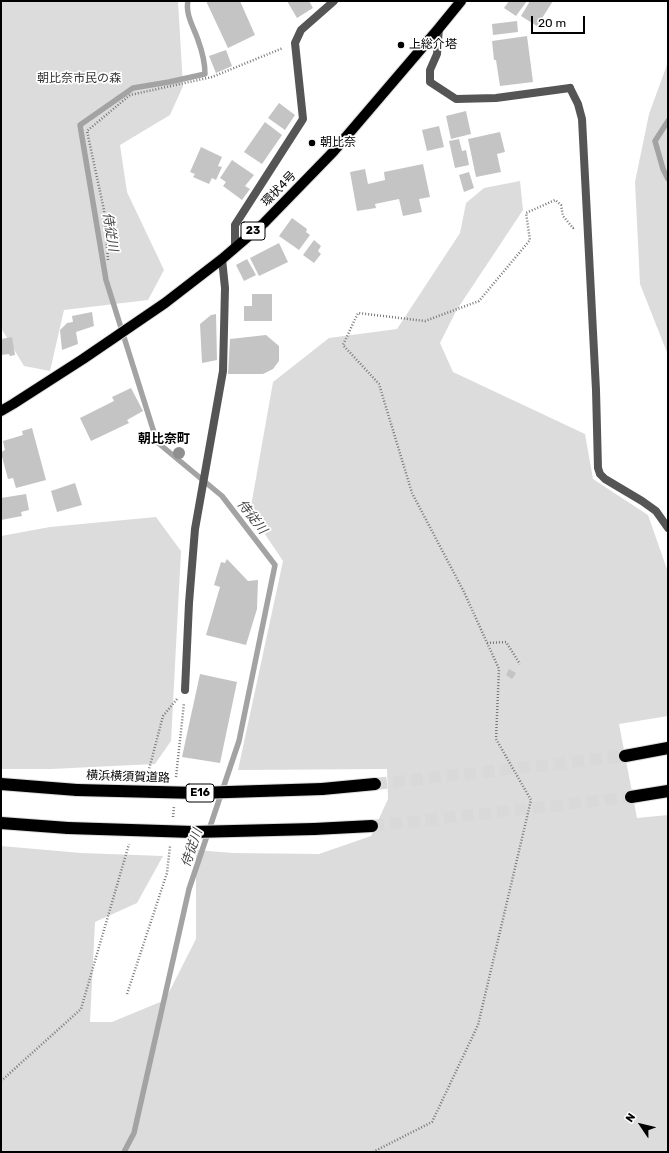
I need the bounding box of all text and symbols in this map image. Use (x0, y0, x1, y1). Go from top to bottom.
scale bar (533, 8, 587, 34)
text: 20 m (538, 16, 566, 30)
place label: 上総介塔 (409, 38, 457, 52)
marker: 上総介塔 (396, 40, 406, 50)
park label: 朝比奈市民の森 (37, 72, 121, 86)
place label: 朝比奈 (320, 136, 356, 150)
marker: 朝比奈 (307, 138, 317, 148)
street label: 環状4号 (259, 168, 299, 210)
water label: 侍従川 (99, 212, 121, 252)
road number: 23 (241, 222, 265, 240)
district label: 朝比奈町 (138, 431, 190, 447)
water label: 侍従川 (234, 497, 270, 537)
street label: 横浜横須賀道路 (86, 768, 170, 786)
road number: E16 (186, 784, 214, 802)
water label: 侍従川 (178, 827, 206, 869)
north arrow (621, 1105, 661, 1145)
text: N (623, 1111, 638, 1125)

